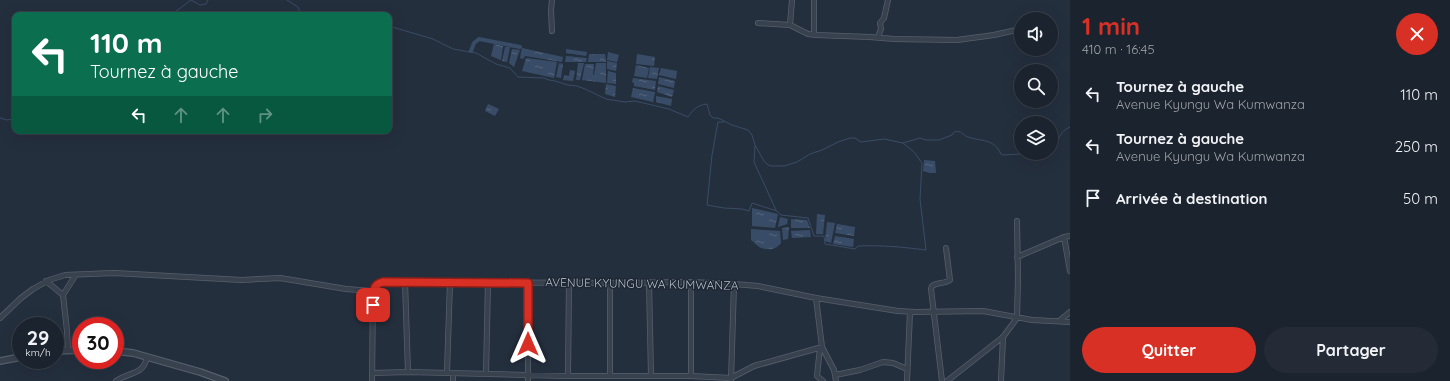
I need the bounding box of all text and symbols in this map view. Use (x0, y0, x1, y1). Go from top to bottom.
text: 1 min (1082, 11, 1140, 41)
map controls (1014, 12, 1058, 160)
button: sound (1014, 12, 1058, 56)
button: close (1396, 13, 1438, 55)
text: 110 m (90, 25, 163, 60)
icon: left (24, 28, 76, 80)
text: 410 m · 16:45 (1082, 41, 1155, 57)
text: Tournez à gauche (90, 60, 239, 83)
button: search (1014, 64, 1058, 108)
text: Tournez à gauche (1116, 77, 1244, 96)
icon: left (1082, 83, 1104, 105)
text: 110 m (1400, 85, 1438, 104)
text: Avenue Kyungu Wa Kumwanza (1116, 96, 1305, 112)
icon: left (128, 104, 150, 126)
icon: ahead (170, 104, 192, 126)
icon: ahead (212, 104, 234, 126)
icon: right (254, 104, 276, 126)
button: layers (1014, 116, 1058, 160)
text: Tournez à gauche (1116, 129, 1244, 148)
icon: left (1082, 135, 1104, 157)
text: 250 m (1395, 137, 1438, 156)
text: Avenue Kyungu Wa Kumwanza (1116, 148, 1305, 164)
icon: arrive (1082, 187, 1104, 209)
text: Arrivée à destination (1116, 189, 1268, 208)
text: 50 m (1403, 189, 1438, 208)
street label: AVENUE KYUNGU WA KUMWANZA (545, 274, 739, 293)
pin (356, 288, 390, 322)
icon: arrive (362, 294, 384, 316)
speed limit sign: 30 (72, 317, 124, 369)
position arrow (507, 323, 549, 365)
text: 29 (27, 325, 49, 350)
button: Quitter (1082, 327, 1256, 373)
button: Partager (1264, 327, 1438, 373)
text: km/h (25, 346, 51, 359)

